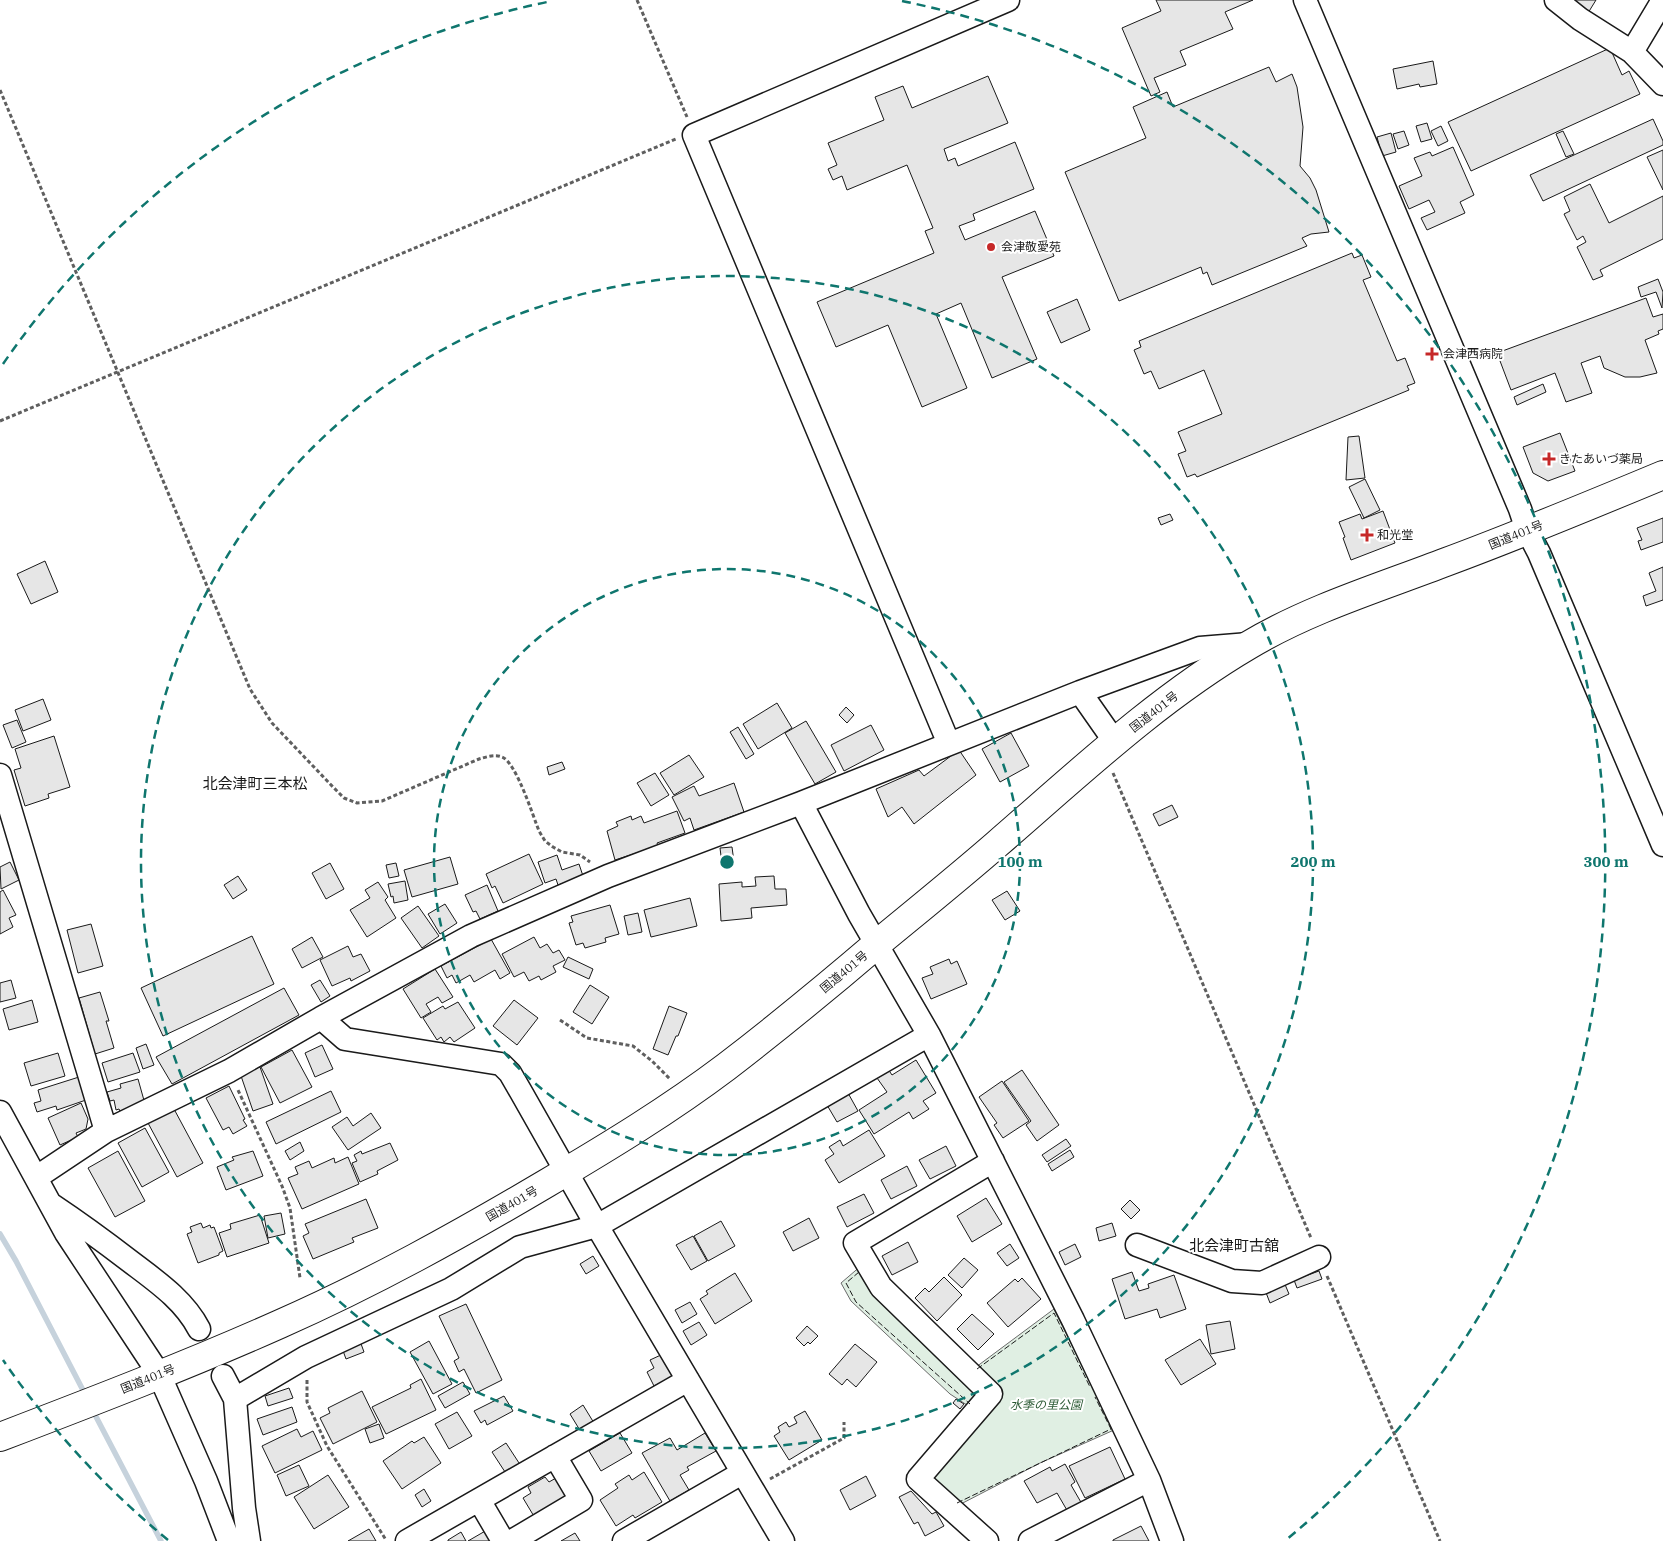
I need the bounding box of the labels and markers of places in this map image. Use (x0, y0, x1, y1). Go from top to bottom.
place label: 会津敬愛苑 (1001, 239, 1061, 254)
marker: 会津敬愛苑 (985, 241, 997, 253)
place label: 会津西病院 (1443, 346, 1503, 361)
marker: 会津西病院 (1425, 347, 1439, 361)
place label: きたあいづ薬局 (1559, 451, 1643, 466)
marker: きたあいづ薬局 (1543, 453, 1555, 465)
place label: 和光堂 (1377, 527, 1413, 542)
marker: 和光堂 (1361, 529, 1373, 541)
centre of rings (718, 853, 736, 871)

